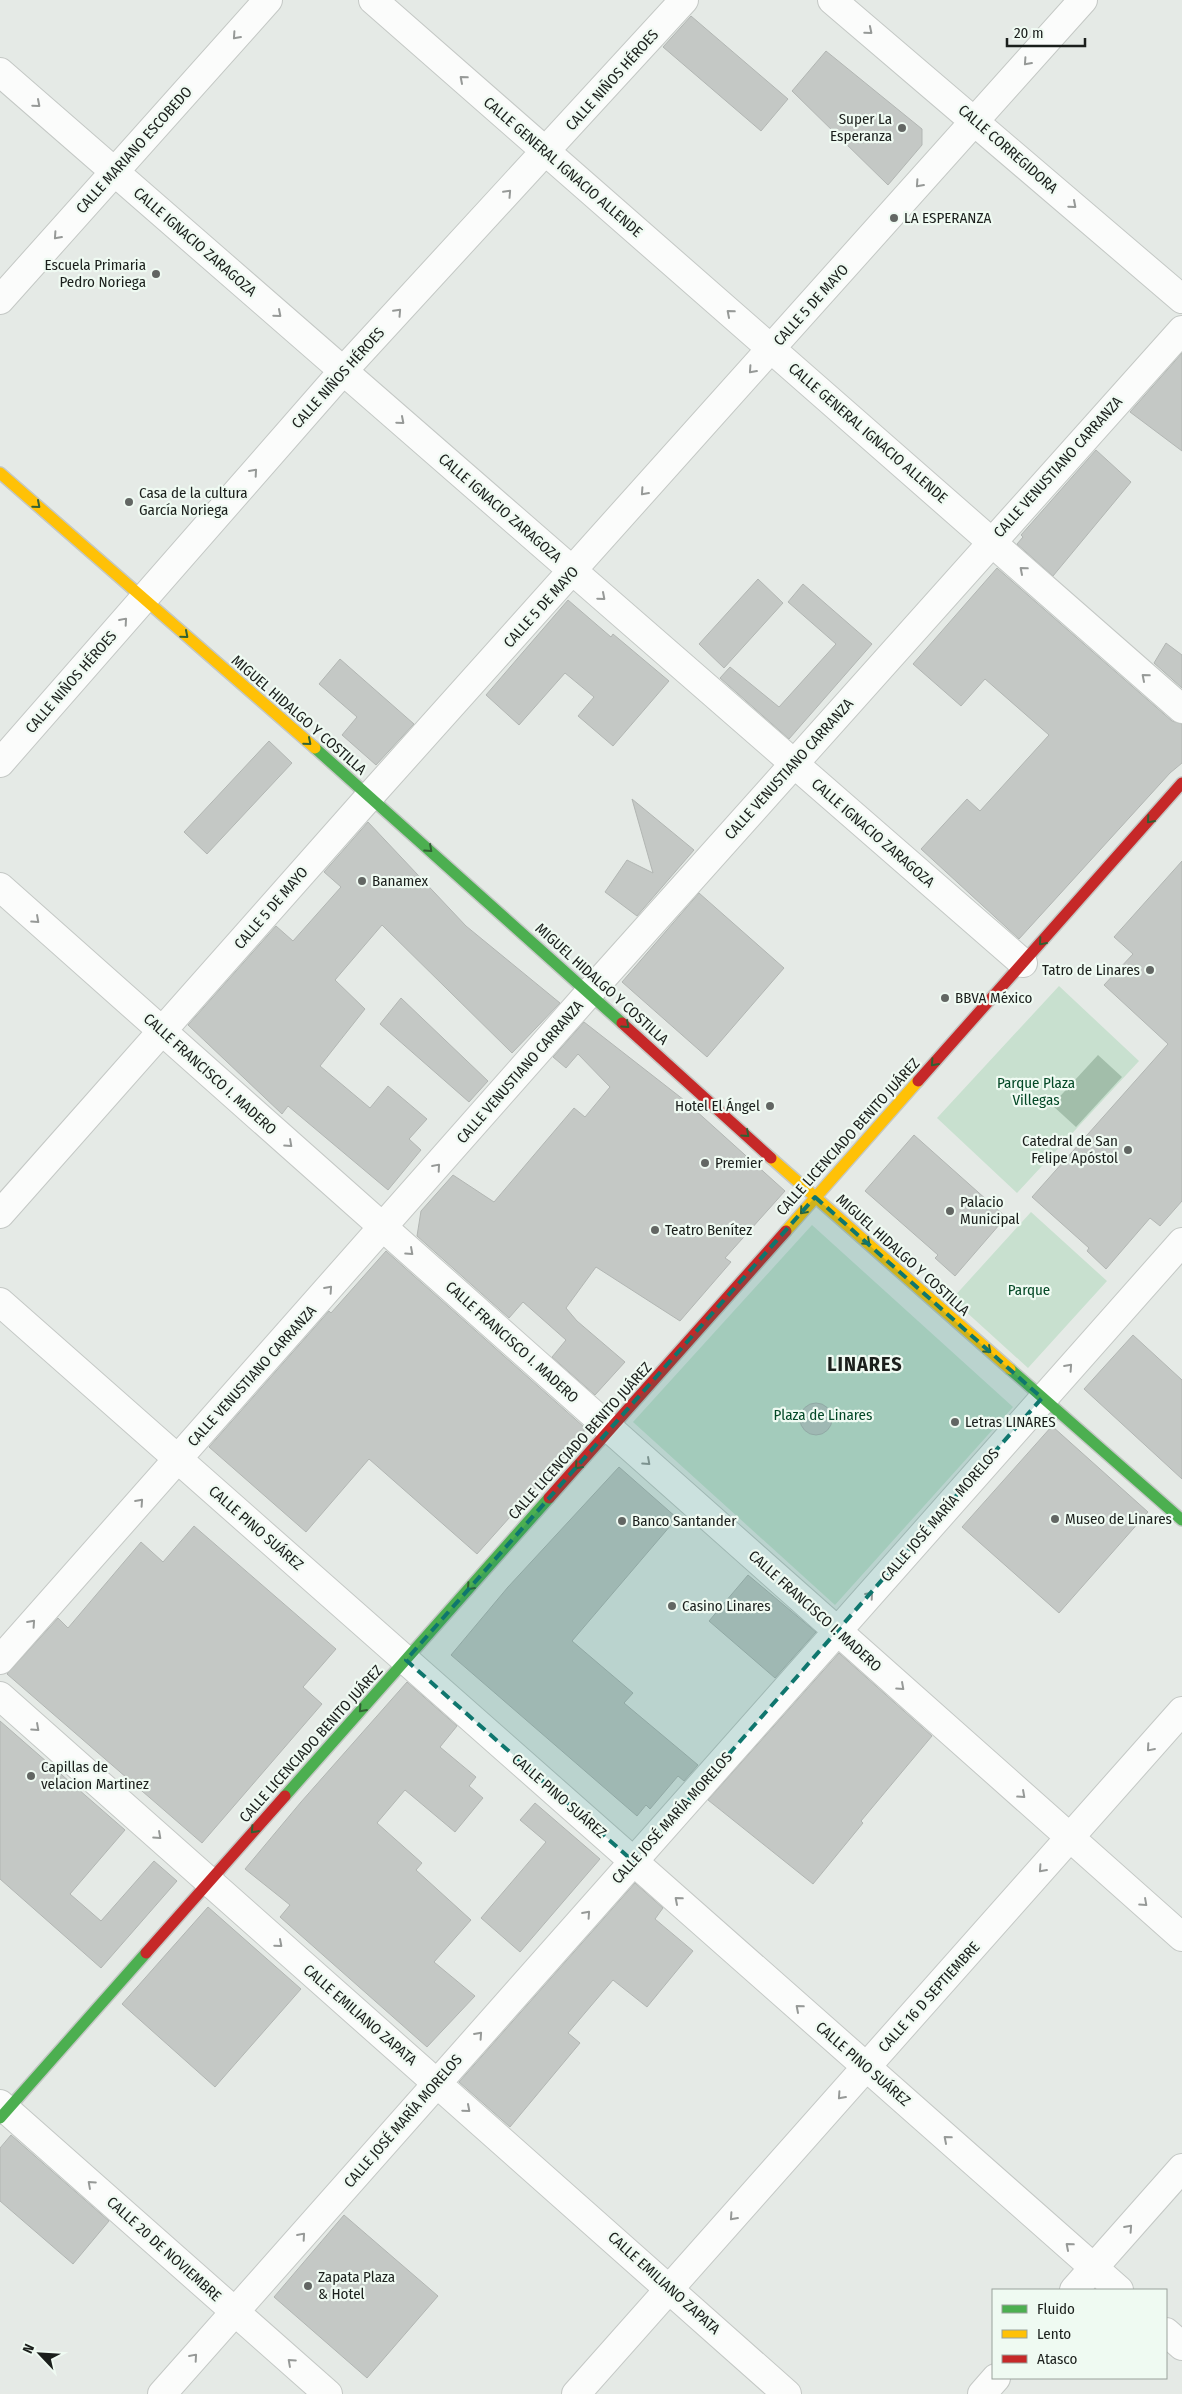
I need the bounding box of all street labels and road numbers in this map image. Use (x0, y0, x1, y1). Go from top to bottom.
street label: CALLE NIÑOS HÉROES (562, 26, 662, 134)
street label: CALLE MARIANO ESCOBEDO (72, 83, 196, 217)
street label: CALLE GENERAL IGNACIO ALLENDE (480, 93, 646, 241)
street label: CALLE CORREGIDORA (955, 101, 1062, 197)
street label: CALLE IGNACIO ZARAGOZA (130, 184, 260, 300)
street label: CALLE 5 DE MAYO (770, 261, 852, 349)
street label: CALLE NIÑOS HÉROES (288, 324, 388, 432)
street label: CALLE GENERAL IGNACIO ALLENDE (785, 359, 951, 507)
street label: CALLE VENUSTIANO CARRANZA (990, 393, 1126, 541)
street label: CALLE IGNACIO ZARAGOZA (435, 450, 565, 566)
street label: CALLE 5 DE MAYO (500, 563, 582, 651)
street label: CALLE NIÑOS HÉROES (22, 627, 120, 737)
street label: MIGUEL HIDALGO Y COSTILLA (228, 651, 370, 779)
street label: CALLE VENUSTIANO CARRANZA (721, 695, 857, 843)
street label: CALLE IGNACIO ZARAGOZA (808, 775, 938, 891)
street label: CALLE 5 DE MAYO (230, 863, 312, 953)
street label: MIGUEL HIDALGO Y COSTILLA (532, 919, 672, 1049)
street label: CALLE VENUSTIANO CARRANZA (453, 997, 587, 1147)
street label: CALLE FRANCISCO I. MADERO (140, 1010, 280, 1138)
street label: CALLE LICENCIADO BENITO JUÁREZ (773, 1055, 923, 1219)
street label: MIGUEL HIDALGO Y COSTILLA (833, 1190, 973, 1320)
street label: CALLE FRANCISCO I. MADERO (442, 1278, 582, 1406)
street label: CALLE VENUSTIANO CARRANZA (184, 1302, 320, 1450)
street label: CALLE LICENCIADO BENITO JUÁREZ (505, 1359, 655, 1523)
street label: CALLE JOSÉ MARÍA MORELOS (877, 1445, 1003, 1585)
street label: CALLE PINO SUÁREZ (205, 1482, 307, 1574)
street label: CALLE FRANCISCO I. MADERO (745, 1547, 885, 1675)
street label: CALLE LICENCIADO BENITO JUÁREZ (236, 1662, 386, 1826)
street label: CALLE JOSÉ MARÍA MORELOS (608, 1748, 736, 1888)
street label: CALLE PINO SUÁREZ (508, 1750, 610, 1842)
street label: CALLE 16 D SEPTIEMBRE (875, 1938, 983, 2056)
street label: CALLE EMILIANO ZAPATA (300, 1961, 421, 2069)
street label: CALLE PINO SUÁREZ (812, 2018, 914, 2110)
street label: CALLE JOSÉ MARÍA MORELOS (340, 2051, 466, 2191)
street label: CALLE 20 DE NOVIEMBRE (103, 2193, 225, 2305)
street label: CALLE EMILIANO ZAPATA (604, 2228, 724, 2338)

